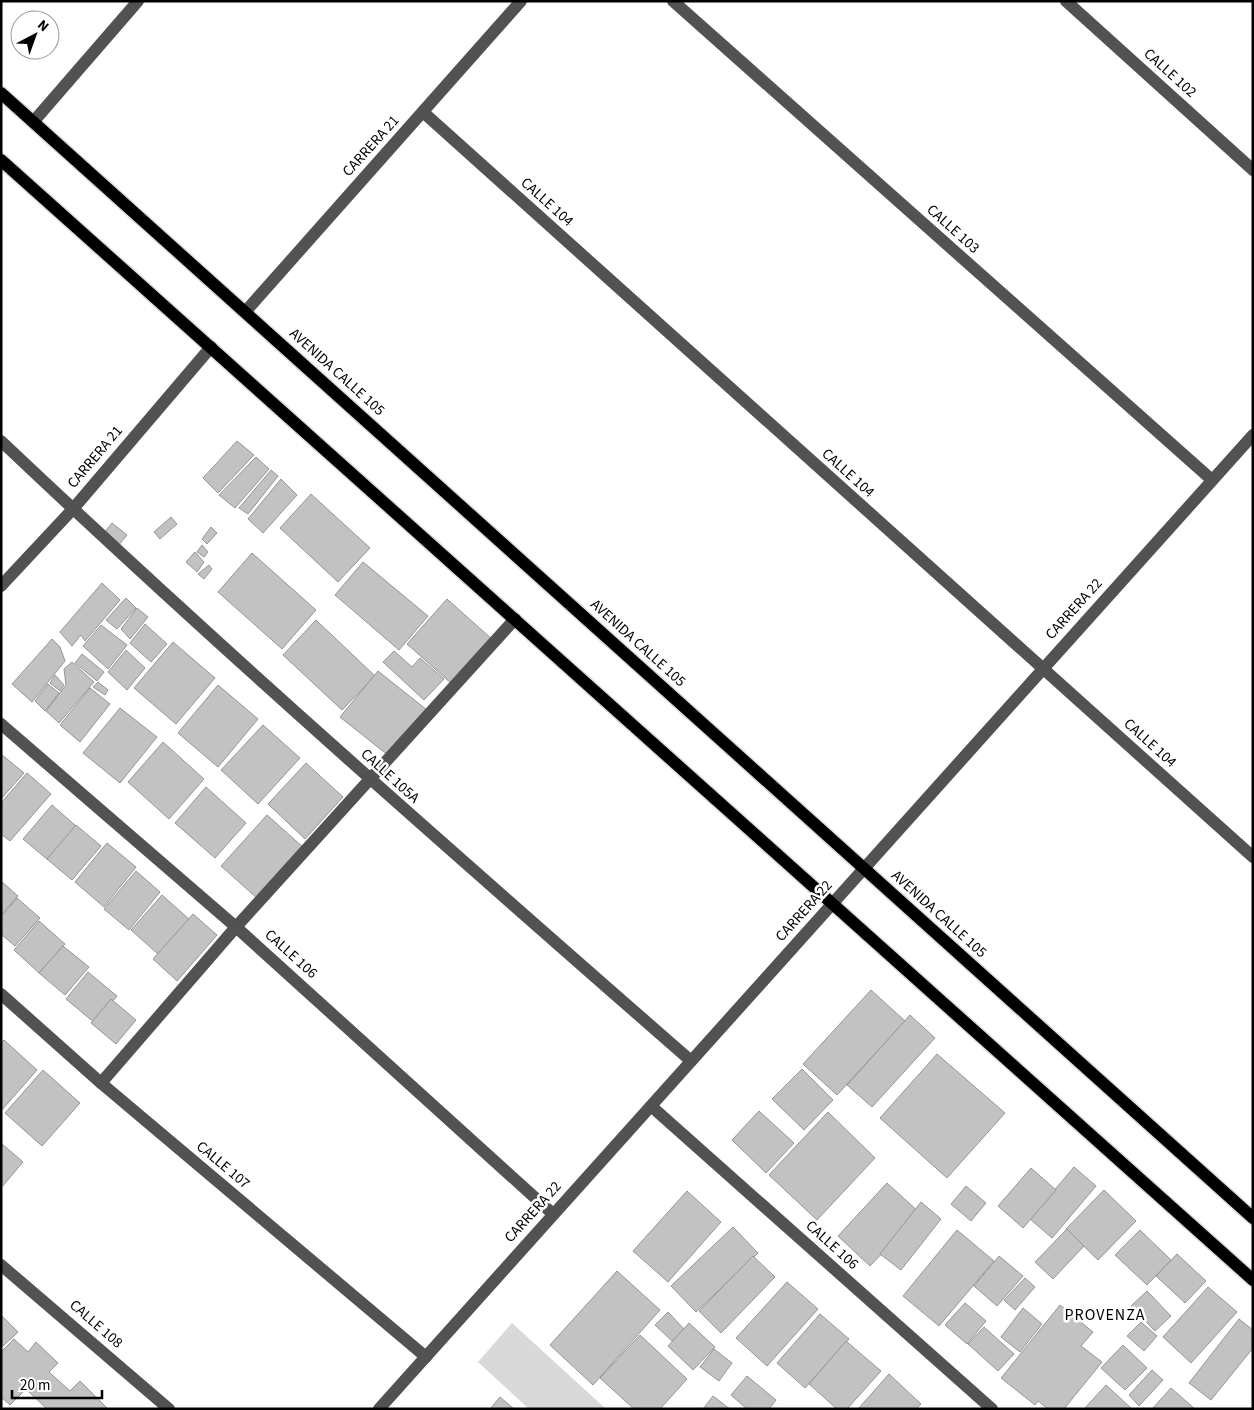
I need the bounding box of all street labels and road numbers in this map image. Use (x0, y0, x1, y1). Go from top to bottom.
street label: CALLE 102 (1139, 44, 1201, 102)
street label: CARRERA 21 (338, 111, 404, 181)
street label: CALLE 104 (516, 173, 578, 232)
street label: CALLE 103 (922, 200, 984, 258)
street label: AVENIDA CALLE 105 (285, 323, 389, 421)
street label: CARRERA 21 (62, 421, 128, 493)
street label: CALLE 104 (817, 444, 879, 503)
street label: CARRERA 22 (1041, 574, 1107, 644)
street label: AVENIDA CALLE 105 (586, 594, 690, 692)
street label: CALLE 104 (1119, 714, 1181, 773)
street label: CALLE 105A (356, 744, 425, 809)
street label: AVENIDA CALLE 105 (887, 865, 991, 963)
street label: CARRERA 22 (771, 876, 837, 946)
street label: CALLE 106 (260, 925, 322, 983)
street label: CALLE 107 (192, 1136, 254, 1194)
street label: CARRERA 22 (500, 1177, 566, 1247)
street label: CALLE 106 (801, 1216, 863, 1274)
street label: CALLE 108 (65, 1295, 127, 1353)

